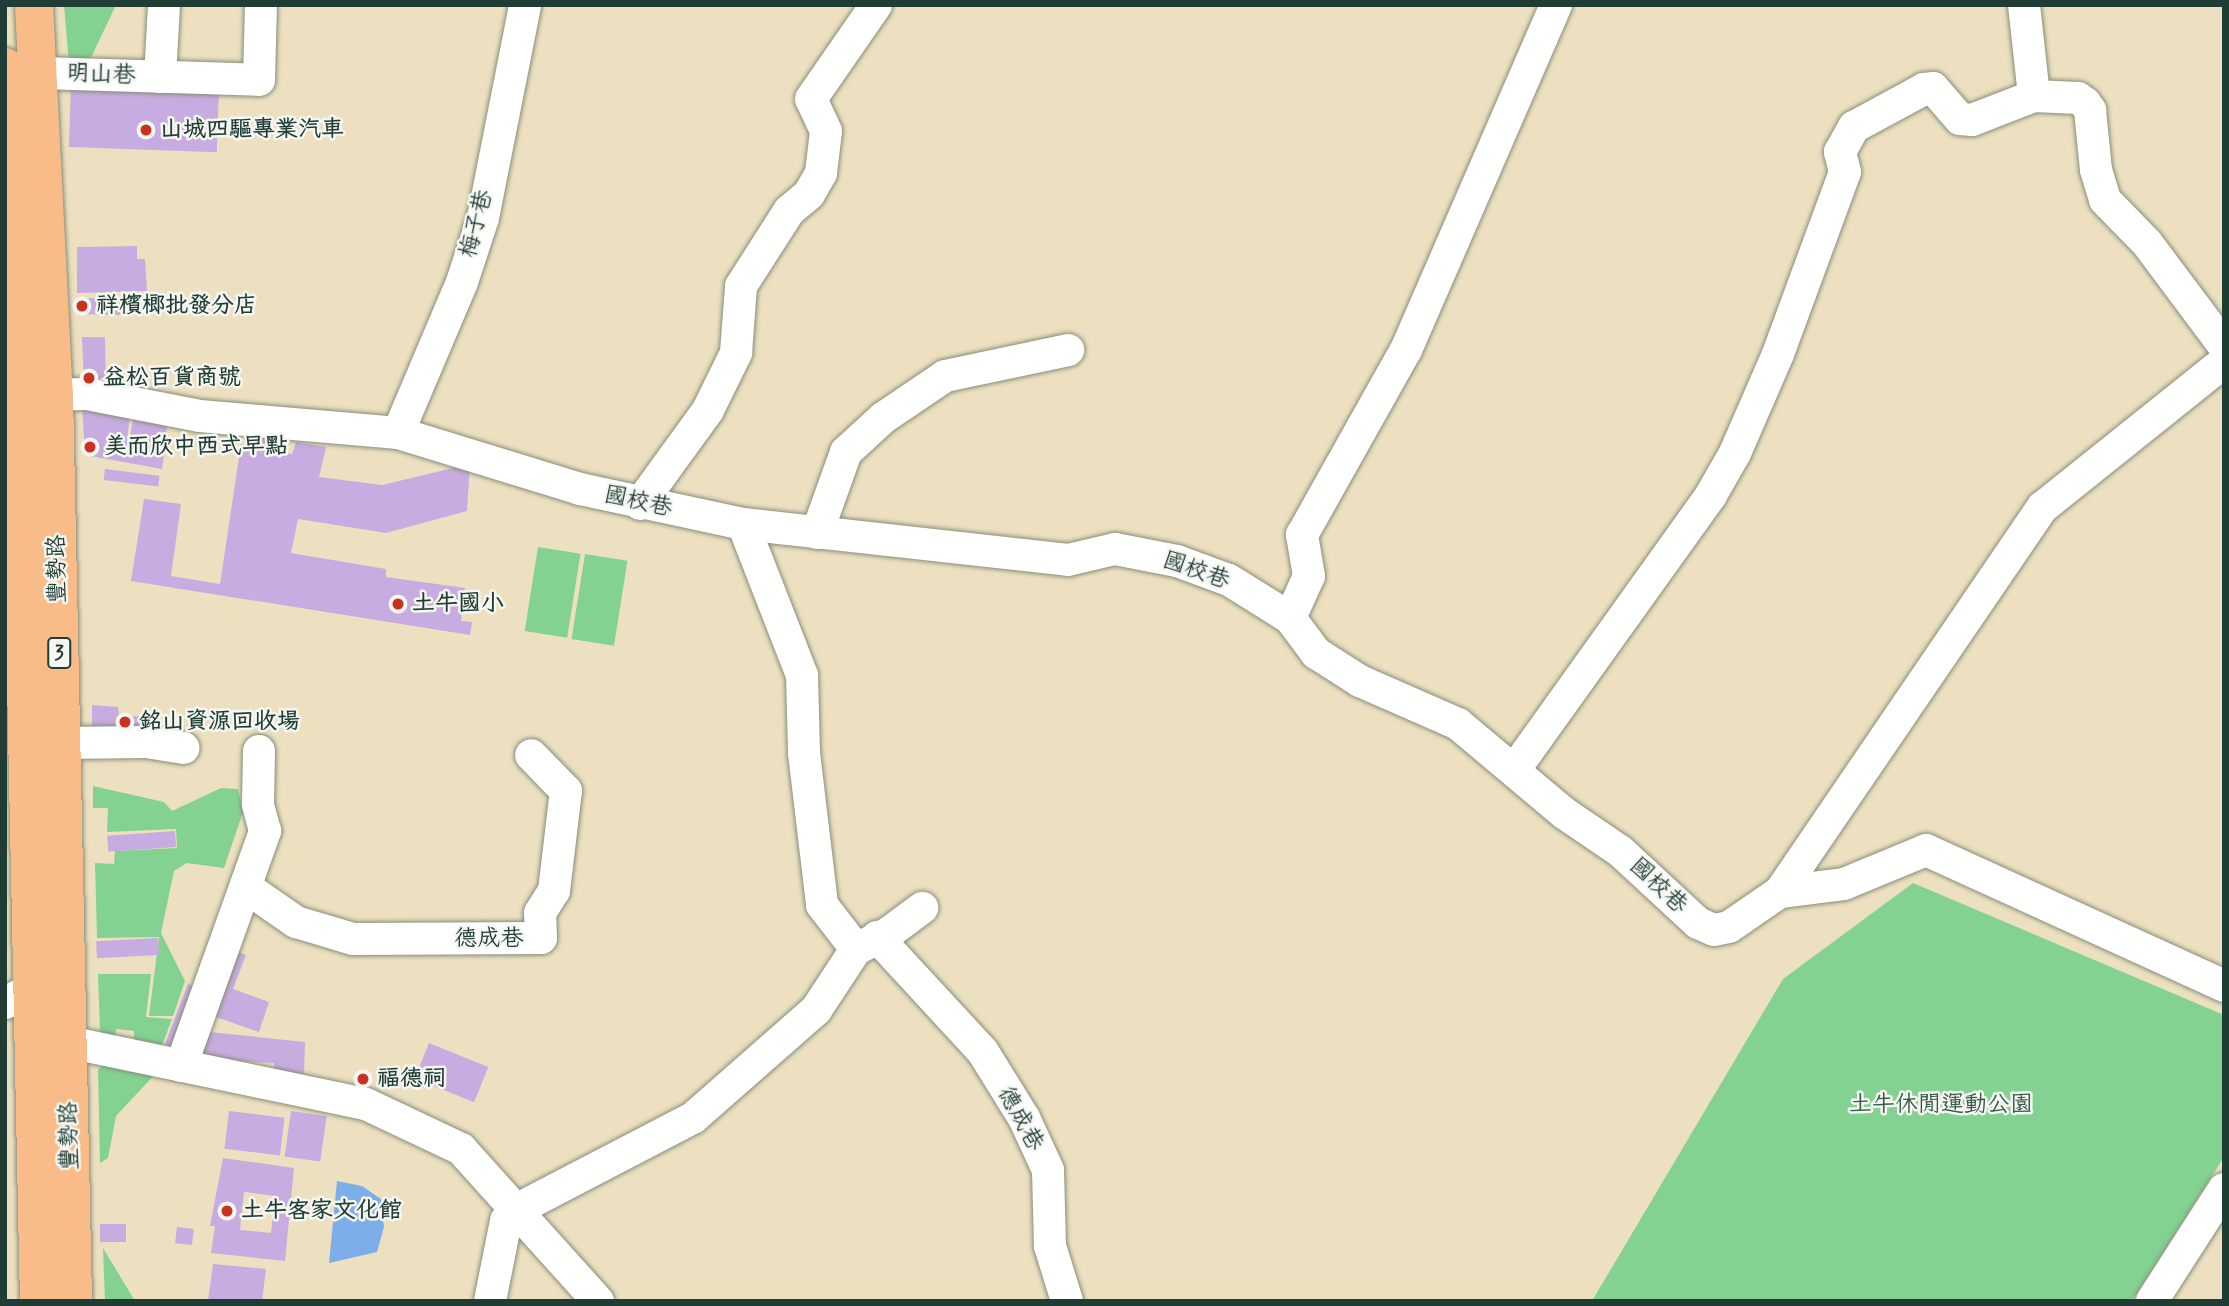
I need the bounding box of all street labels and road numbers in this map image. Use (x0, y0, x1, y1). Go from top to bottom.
street label: 明山巷 (66, 60, 136, 90)
street label: 梅子巷 (455, 187, 499, 261)
street label: 國校巷 (601, 481, 675, 523)
street label: 豐勢路 (44, 534, 72, 604)
street label: 國校巷 (1159, 547, 1233, 595)
road number: 3 (47, 636, 71, 670)
street label: 國校巷 (1623, 852, 1693, 920)
street label: 德成巷 (455, 925, 523, 953)
street label: 德成巷 (991, 1082, 1049, 1156)
street label: 豐勢路 (56, 1101, 84, 1171)

